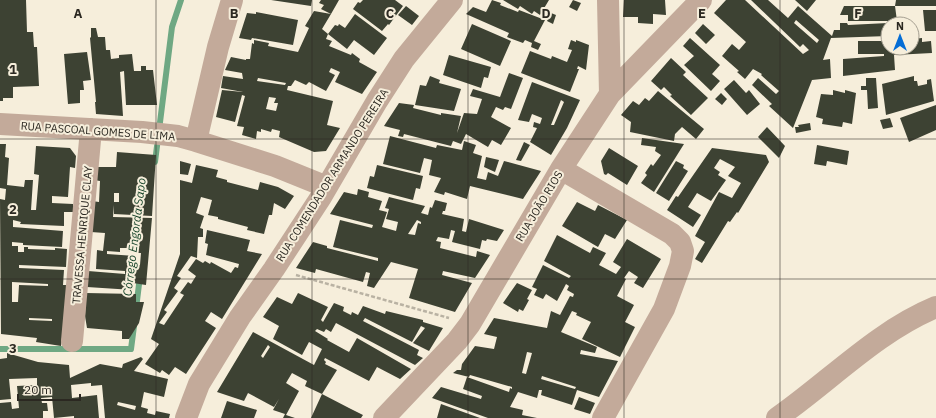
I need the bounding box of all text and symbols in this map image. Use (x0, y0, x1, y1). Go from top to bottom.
text: A (74, 5, 83, 22)
text: B (230, 5, 239, 22)
text: C (386, 5, 395, 22)
text: D (541, 5, 551, 22)
text: E (698, 5, 706, 22)
text: F (854, 5, 862, 22)
north arrow (880, 16, 920, 56)
text: N (896, 19, 904, 33)
text: 1 (9, 61, 17, 78)
street label: RUA COMENDADOR ARMANDO PEREIRA (273, 86, 391, 264)
street label: RUA PASCOAL GOMES DE LIMA (20, 119, 176, 143)
street label: TRAVESSA HENRIQUE CLAY (69, 165, 95, 305)
street label: RUA JOÃO RIOS (512, 168, 566, 244)
water label: Córrego Engorda Sapo (119, 177, 149, 297)
text: 2 (9, 201, 17, 218)
text: 3 (9, 340, 17, 357)
scale bar (18, 376, 80, 402)
text: 20 m (24, 382, 52, 397)

